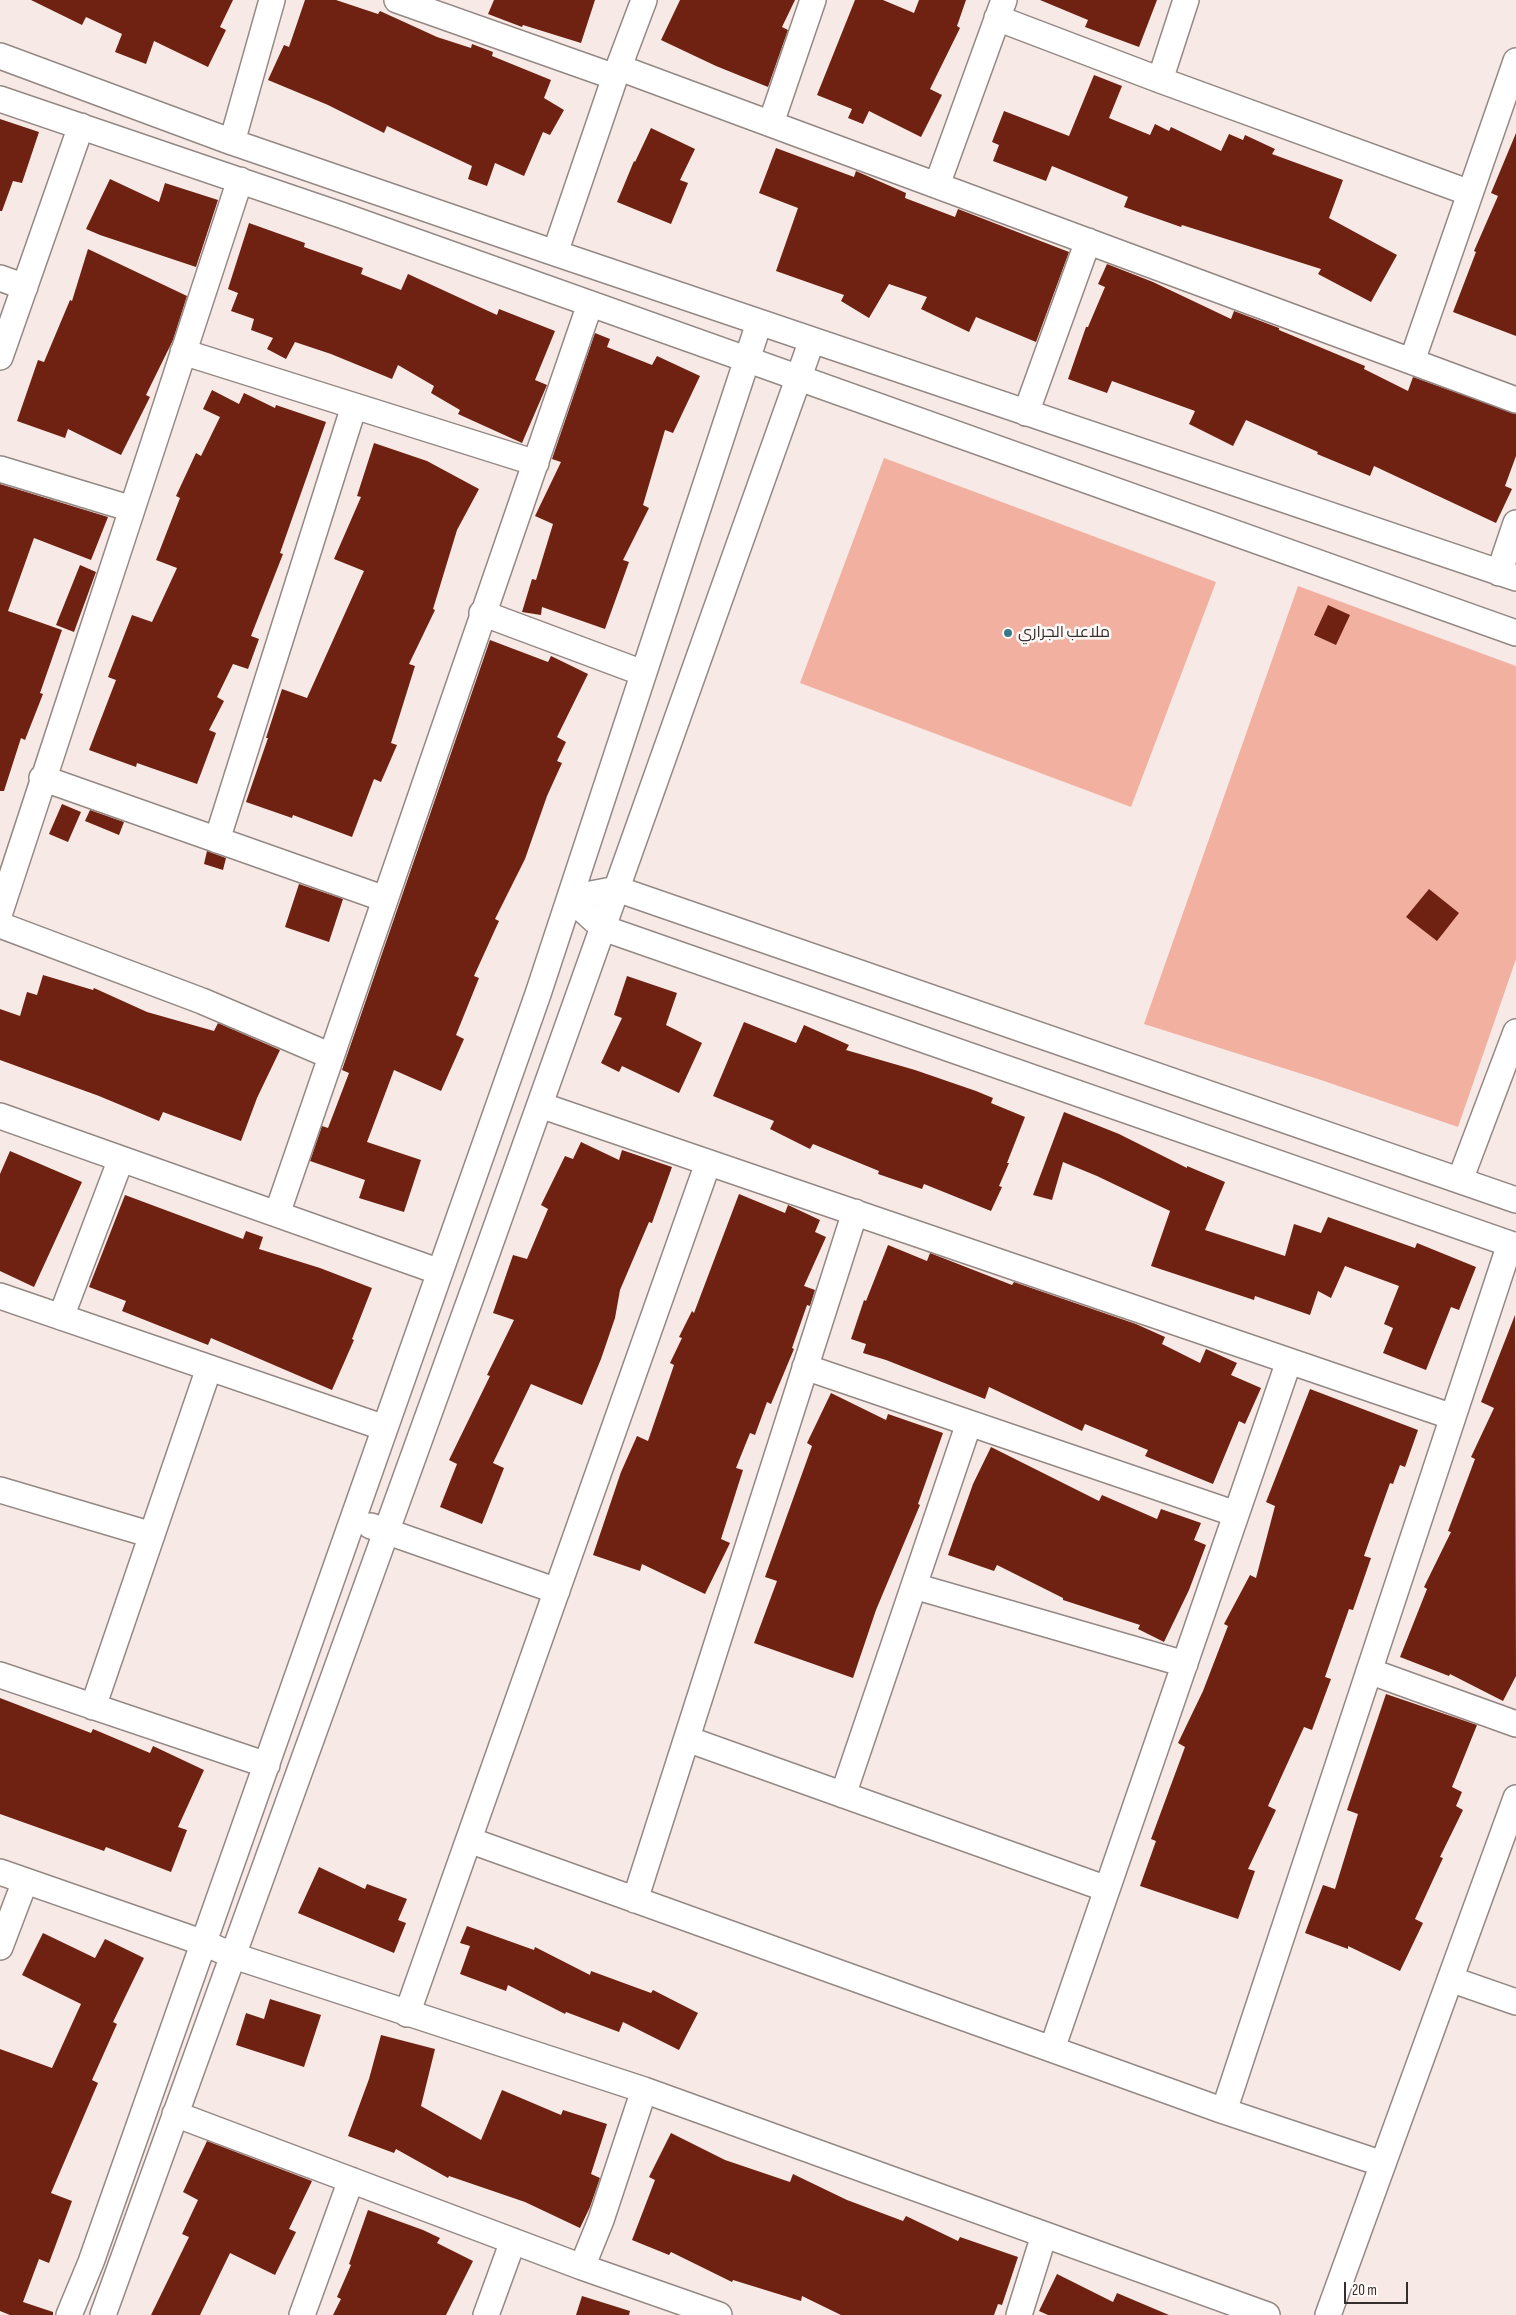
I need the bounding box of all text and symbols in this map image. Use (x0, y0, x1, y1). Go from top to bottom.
place label: ملاعب الجراري (1018, 623, 1110, 643)
marker: ملاعب الجراري (1002, 627, 1014, 639)
scale bar (1346, 2272, 1410, 2304)
text: 20 m (1352, 2281, 1377, 2300)

